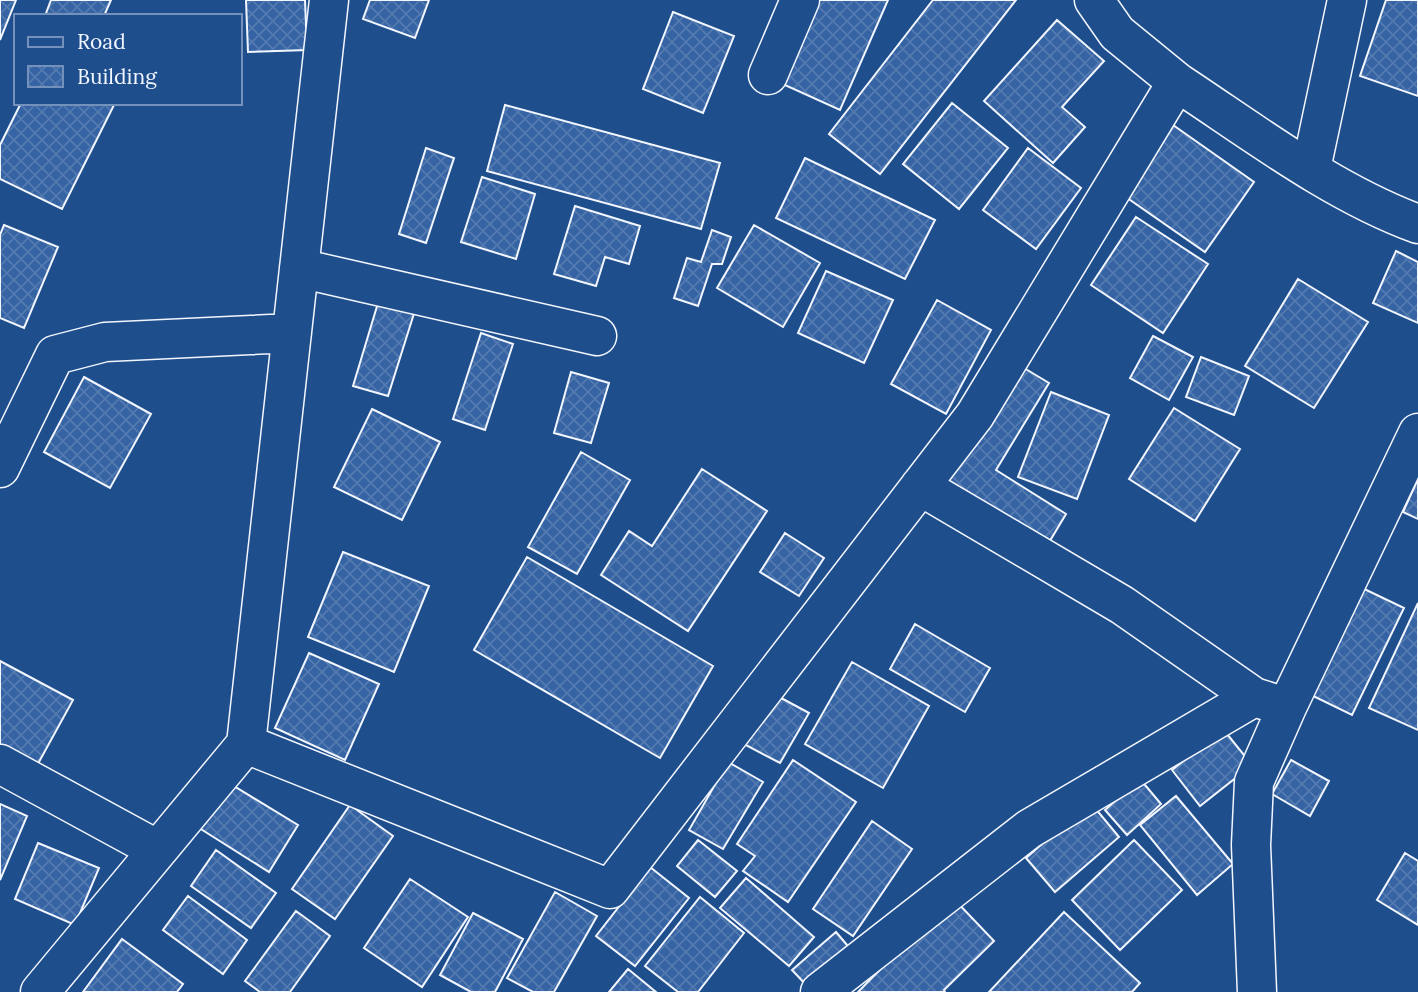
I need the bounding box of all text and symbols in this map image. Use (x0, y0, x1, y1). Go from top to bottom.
legend (14, 14, 242, 105)
text: Road (77, 28, 126, 55)
text: Building (77, 63, 157, 90)

